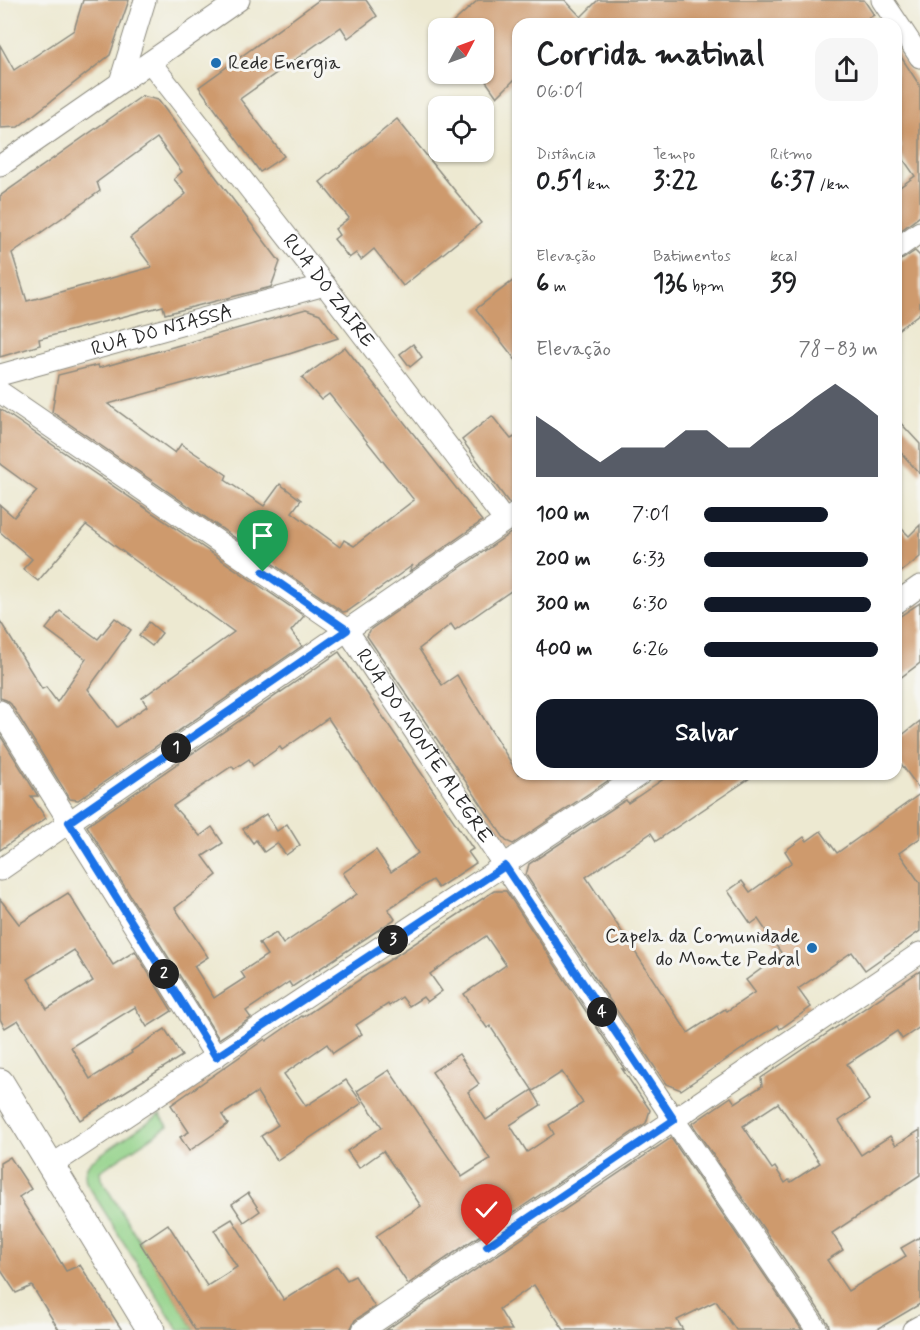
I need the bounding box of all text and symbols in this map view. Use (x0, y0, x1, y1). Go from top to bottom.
north arrow (428, 18, 494, 84)
map controls (428, 18, 494, 162)
text: Corrida matinal (536, 33, 764, 77)
button: share (815, 38, 878, 101)
place label: Rede Energia (228, 50, 341, 78)
marker: Rede Energia (209, 56, 223, 70)
text: 06:01 (536, 78, 583, 105)
button: locate (428, 96, 494, 162)
text: Distância (536, 144, 596, 165)
text: Tempo (653, 144, 695, 165)
text: Ritmo (770, 144, 812, 165)
text: 0.51 (536, 165, 583, 199)
text: 3:22 (653, 165, 698, 199)
text: 6:37 (770, 165, 815, 199)
text: km (583, 174, 610, 195)
text: /km (815, 174, 850, 195)
street label: RUA DO ZAIRE (276, 228, 381, 353)
text: Elevação (536, 246, 596, 267)
text: Batimentos (653, 246, 731, 267)
text: kcal (770, 246, 797, 267)
text: 6 (536, 267, 549, 301)
text: 136 (653, 267, 688, 301)
text: 39 (770, 267, 797, 301)
text: m (549, 276, 566, 297)
text: bpm (688, 276, 724, 297)
street label: RUA DO NIASSA (88, 298, 236, 363)
text: Elevação (536, 336, 611, 363)
text: 78–83 m (798, 336, 878, 363)
text: 100 m (536, 501, 590, 528)
text: 7:01 (632, 501, 669, 528)
pin (237, 510, 288, 572)
icon: arrive (246, 519, 279, 552)
text: 200 m (536, 546, 591, 573)
text: 6:33 (632, 546, 665, 573)
text: 300 m (536, 591, 590, 618)
text: 6:30 (632, 591, 668, 618)
text: 400 m (536, 636, 592, 663)
text: 6:26 (632, 636, 668, 663)
street label: RUA DO MONTE ALEGRE (350, 643, 499, 848)
button: Salvar (536, 699, 878, 768)
pin: 1 (161, 733, 191, 763)
text: 1 (172, 737, 180, 758)
place label: Capela da Comunidade do Monte Pedral (605, 923, 800, 973)
pin: 3 (378, 925, 408, 955)
text: 3 (389, 929, 397, 950)
marker: Capela da Comunidade do Monte Pedral (805, 941, 819, 955)
pin: 2 (149, 959, 179, 989)
text: 2 (160, 963, 168, 984)
pin: 4 (587, 997, 617, 1027)
text: 4 (597, 1001, 607, 1022)
pin (461, 1184, 512, 1246)
icon: check (470, 1193, 503, 1226)

